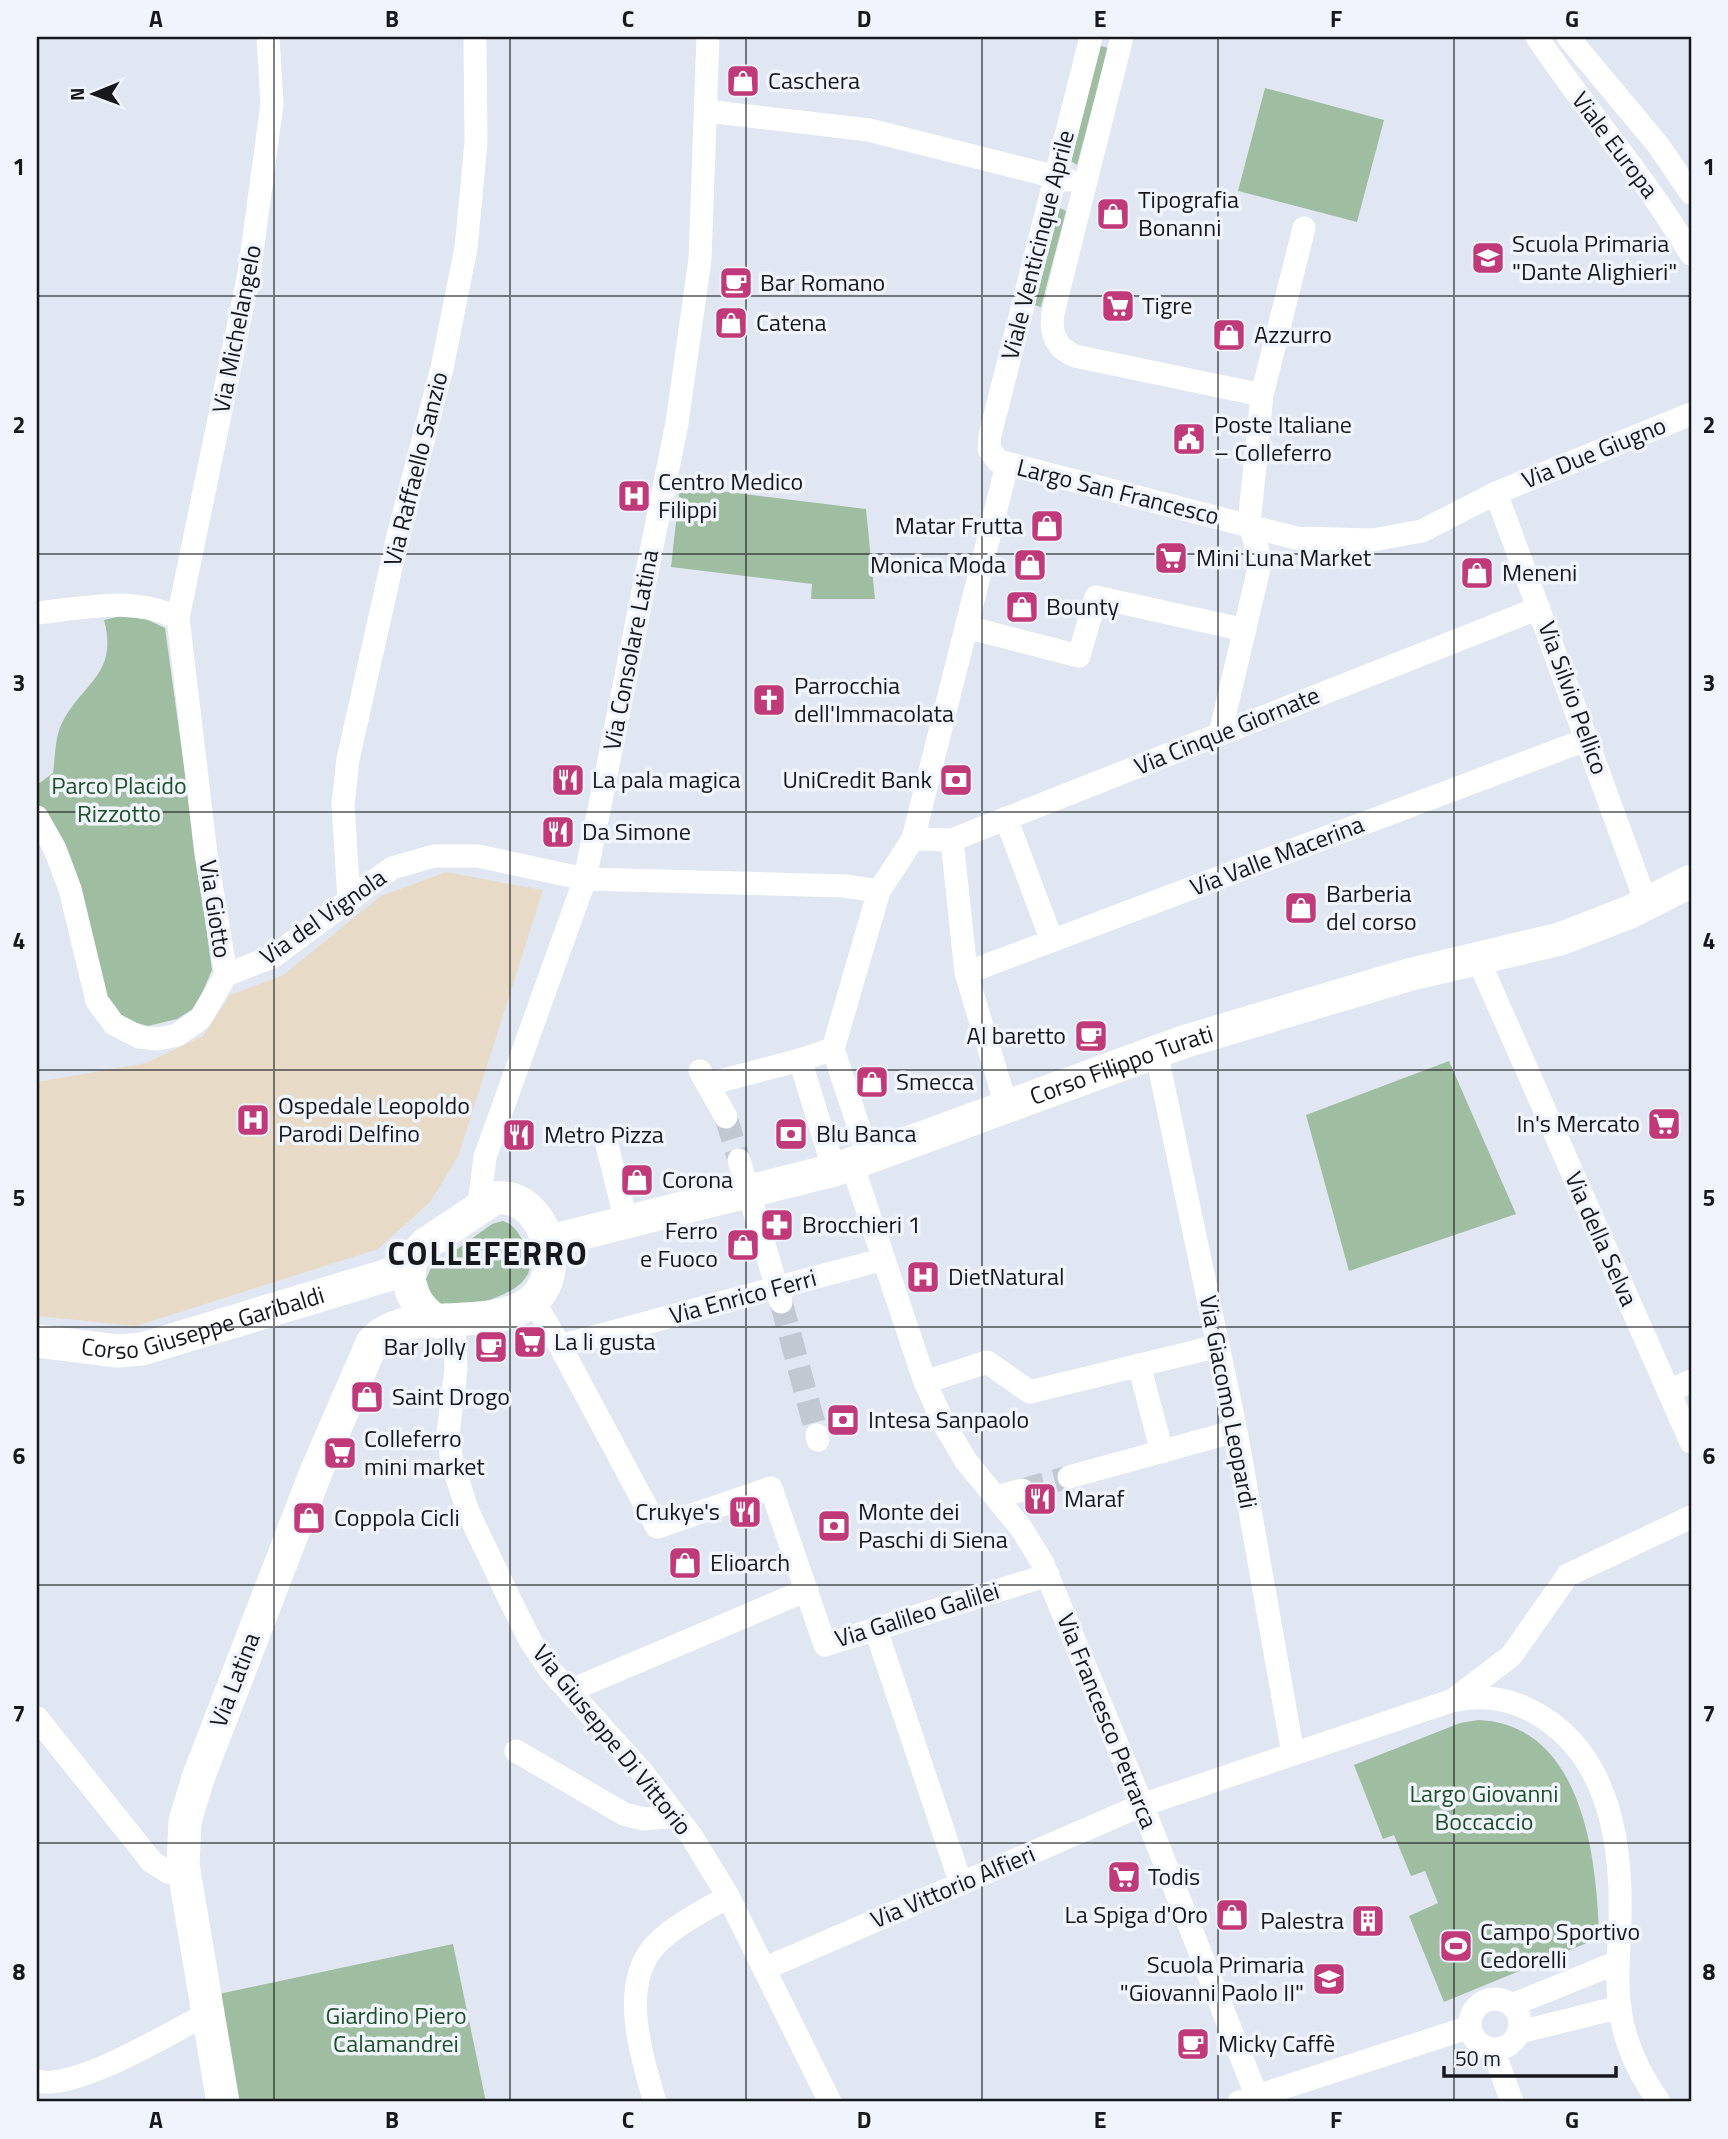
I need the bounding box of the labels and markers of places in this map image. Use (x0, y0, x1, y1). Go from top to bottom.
shop icon: Caschera (724, 62, 762, 100)
place label: Caschera (768, 62, 860, 98)
place label: Tipografia Bonanni (1138, 181, 1239, 245)
shop icon: Tipografia Bonanni (1094, 195, 1132, 233)
place label: Scuola Primaria "Dante Alighieri" (1512, 225, 1677, 289)
school or university icon: Scuola Primaria "Dante Alighieri" (1469, 239, 1507, 277)
cafe icon: Bar Romano (717, 264, 755, 302)
place label: Bar Romano (760, 264, 885, 300)
supermarket icon: Tigre (1099, 287, 1137, 325)
place label: Tigre (1142, 287, 1192, 323)
shop icon: Catena (712, 304, 750, 342)
place label: Catena (756, 304, 827, 340)
shop icon: Azzurro (1210, 316, 1248, 354)
place label: Azzurro (1254, 316, 1332, 352)
place label: Poste Italiane – Colleferro (1214, 406, 1352, 470)
public building icon: Poste Italiane – Colleferro (1170, 420, 1208, 458)
place label: Centro Medico Filippi (658, 463, 803, 527)
hospital icon: Centro Medico Filippi (615, 477, 653, 515)
place label: Matar Frutta (895, 507, 1023, 543)
shop icon: Matar Frutta (1028, 507, 1066, 545)
supermarket icon: Mini Luna Market (1152, 539, 1190, 577)
place label: Mini Luna Market (1196, 539, 1372, 575)
place label: Monica Moda (870, 546, 1006, 582)
shop icon: Monica Moda (1011, 546, 1049, 584)
shop icon: Meneni (1458, 554, 1496, 592)
place label: Meneni (1502, 554, 1577, 590)
shop icon: Bounty (1003, 588, 1041, 626)
place label: Bounty (1046, 588, 1119, 624)
place label: Parrocchia dell'Immacolata (794, 667, 954, 731)
church icon: Parrocchia dell'Immacolata (750, 681, 788, 719)
restaurant icon: La pala magica (549, 761, 587, 799)
place label: La pala magica (592, 761, 741, 797)
place label: UniCredit Bank (782, 761, 933, 797)
bank icon: UniCredit Bank (937, 761, 975, 799)
restaurant icon: Da Simone (539, 813, 577, 851)
place label: Da Simone (582, 813, 691, 849)
place label: Barberia del corso (1326, 875, 1417, 939)
shop icon: Barberia del corso (1282, 889, 1320, 927)
place label: Al baretto (967, 1017, 1066, 1053)
cafe icon: Al baretto (1072, 1017, 1110, 1055)
shop icon: Smecca (853, 1063, 891, 1101)
place label: Smecca (896, 1063, 974, 1099)
place label: Ospedale Leopoldo Parodi Delfino (278, 1087, 470, 1151)
hospital icon: Ospedale Leopoldo Parodi Delfino (234, 1101, 272, 1139)
place label: In's Mercato (1516, 1105, 1640, 1141)
supermarket icon: In's Mercato (1645, 1105, 1683, 1143)
bank icon: Blu Banca (772, 1115, 810, 1153)
place label: Blu Banca (816, 1115, 917, 1151)
restaurant icon: Metro Pizza (500, 1116, 538, 1154)
place label: Metro Pizza (544, 1116, 664, 1152)
shop icon: Corona (618, 1161, 656, 1199)
place label: Corona (662, 1161, 733, 1197)
pharmacy icon: Brocchieri 1 (758, 1206, 796, 1244)
place label: Brocchieri 1 (802, 1206, 921, 1242)
place label: Ferro e Fuoco (640, 1212, 718, 1276)
shop icon: Ferro e Fuoco (724, 1226, 762, 1264)
hospital icon: DietNatural (904, 1258, 942, 1296)
place label: DietNatural (948, 1258, 1065, 1294)
supermarket icon: La li gusta (511, 1323, 549, 1361)
place label: La li gusta (554, 1323, 656, 1359)
place label: Bar Jolly (383, 1328, 466, 1364)
cafe icon: Bar Jolly (472, 1328, 510, 1366)
shop icon: Saint Drogo (348, 1378, 386, 1416)
place label: Saint Drogo (392, 1378, 510, 1414)
bank icon: Intesa Sanpaolo (824, 1401, 862, 1439)
place label: Intesa Sanpaolo (868, 1401, 1029, 1437)
place label: Colleferro mini market (364, 1420, 485, 1484)
supermarket icon: Colleferro mini market (321, 1434, 359, 1472)
restaurant icon: Maraf (1021, 1480, 1059, 1518)
place label: Maraf (1064, 1480, 1125, 1516)
place label: Crukye's (635, 1493, 720, 1529)
restaurant icon: Crukye's (726, 1493, 764, 1531)
place label: Monte dei Paschi di Siena (858, 1493, 1008, 1557)
shop icon: Coppola Cicli (290, 1499, 328, 1537)
place label: Coppola Cicli (334, 1499, 460, 1535)
bank icon: Monte dei Paschi di Siena (815, 1507, 853, 1545)
shop icon: Elioarch (666, 1544, 704, 1582)
place label: Elioarch (710, 1544, 790, 1580)
supermarket icon: Todis (1105, 1858, 1143, 1896)
place label: Todis (1148, 1858, 1200, 1894)
place label: La Spiga d'Oro (1064, 1896, 1208, 1932)
shop icon: La Spiga d'Oro (1213, 1896, 1251, 1934)
place label: Palestra (1260, 1902, 1344, 1938)
building icon: Palestra (1349, 1902, 1387, 1940)
place label: Campo Sportivo Cedorelli (1480, 1913, 1640, 1977)
sports icon: Campo Sportivo Cedorelli (1437, 1927, 1475, 1965)
place label: Scuola Primaria "Giovanni Paolo II" (1120, 1946, 1304, 2010)
school or university icon: Scuola Primaria "Giovanni Paolo II" (1310, 1960, 1348, 1998)
cafe icon: Micky Caffè (1174, 2025, 1212, 2063)
place label: Micky Caffè (1218, 2025, 1335, 2061)

